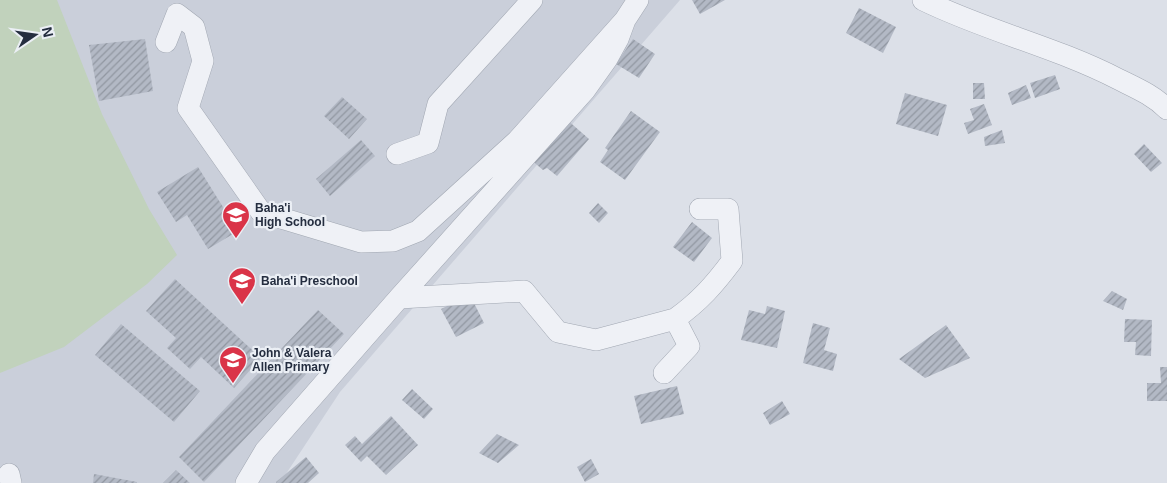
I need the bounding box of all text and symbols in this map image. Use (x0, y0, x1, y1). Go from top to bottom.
north arrow (10, 10, 60, 60)
text: N (39, 25, 57, 39)
school or university icon: Baha'i High School (221, 200, 251, 239)
place label: Baha'i High School (255, 201, 325, 229)
school or university icon: Baha'i Preschool (227, 266, 257, 305)
place label: Baha'i Preschool (261, 274, 358, 288)
school or university icon: John & Valera Allen Primary (218, 345, 248, 384)
place label: John & Valera Allen Primary (252, 346, 332, 374)

